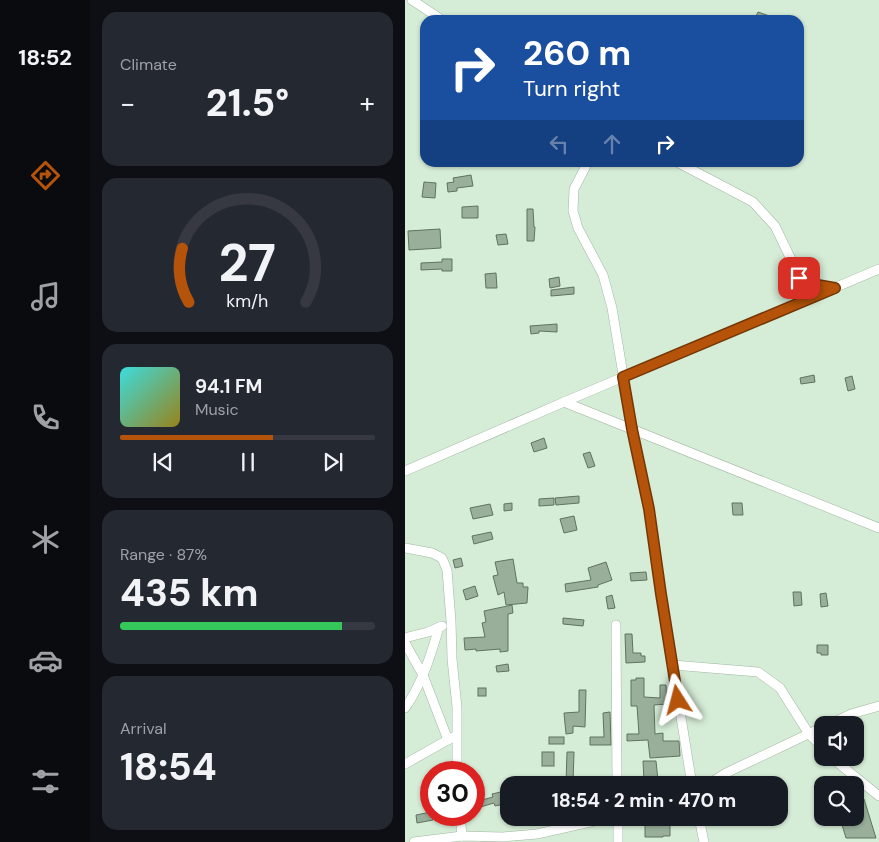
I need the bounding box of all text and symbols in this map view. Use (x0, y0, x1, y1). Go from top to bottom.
text: 260 m (523, 30, 631, 76)
icon: right (440, 35, 505, 100)
text: 18:52 (18, 43, 72, 72)
text: Climate (120, 54, 177, 75)
text: Turn right (523, 74, 620, 103)
text: 21.5° (206, 78, 289, 128)
text: − (120, 85, 135, 122)
text: + (360, 85, 375, 122)
icon: left (545, 130, 573, 158)
icon: ahead (598, 130, 626, 158)
icon: right (651, 130, 679, 158)
icon: directions (28, 158, 63, 193)
text: 27 (219, 229, 276, 297)
pin (778, 257, 820, 299)
icon: arrive (785, 264, 813, 292)
icon: music (28, 279, 63, 314)
text: km/h (226, 289, 269, 313)
text: 94.1 FM (195, 374, 262, 399)
text: Music (195, 399, 239, 420)
icon: phone (28, 400, 63, 435)
icon: previous (149, 448, 177, 476)
icon: pause (234, 448, 262, 476)
icon: next (319, 448, 347, 476)
icon: climate (28, 522, 63, 557)
text: Range · 87% (120, 544, 207, 565)
text: 435 km (120, 568, 259, 618)
icon: car (28, 643, 63, 678)
position arrow (651, 673, 703, 725)
map controls (814, 716, 864, 826)
button: sound (814, 716, 864, 766)
text: Arrival (120, 718, 167, 739)
text: 18:54 (120, 742, 217, 792)
speed limit sign: 30 (420, 761, 485, 826)
icon: filters (28, 764, 63, 799)
button: search (814, 776, 864, 826)
text: 18:54 · 2 min · 470 m (552, 788, 736, 813)

